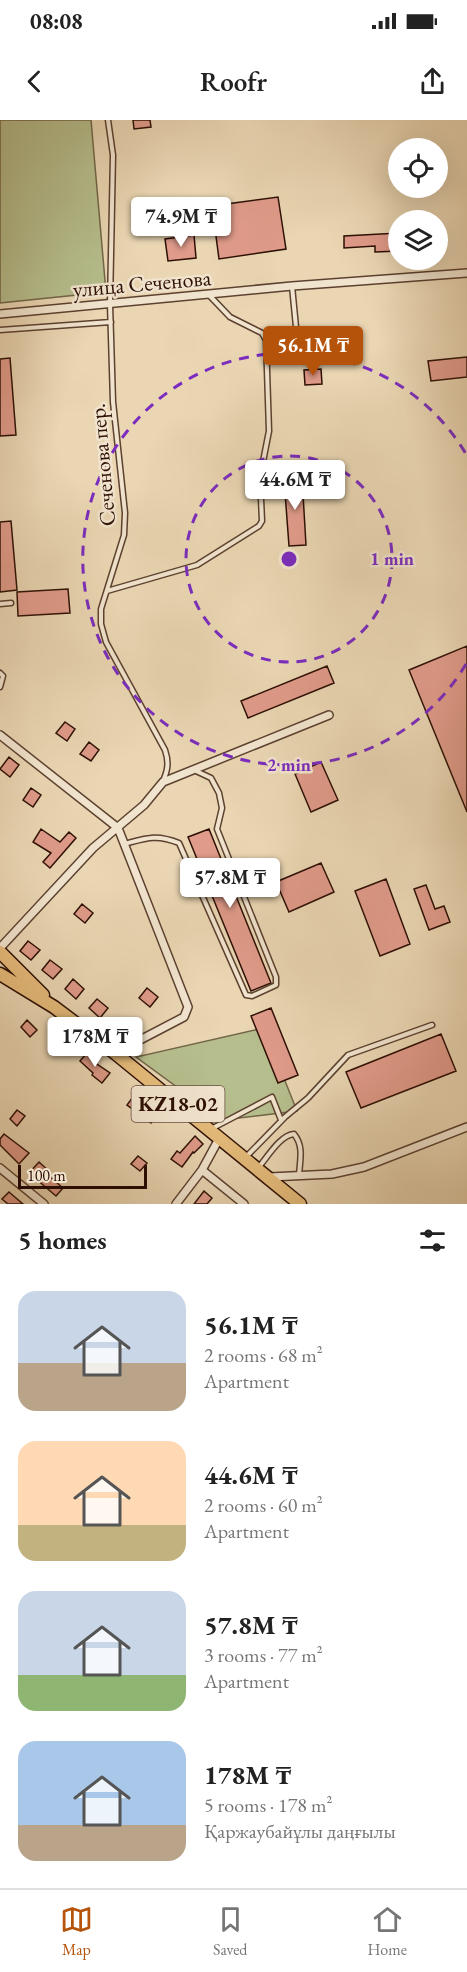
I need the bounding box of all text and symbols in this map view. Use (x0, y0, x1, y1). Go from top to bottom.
text: 08:08 (30, 7, 83, 36)
text: Roofr (200, 64, 267, 99)
icon: back (18, 65, 51, 98)
icon: share (416, 65, 449, 98)
map controls (388, 138, 448, 270)
button: locate (388, 138, 448, 198)
pin: 74.9M ₸ (126, 197, 236, 248)
text: 74.9M ₸ (145, 203, 217, 229)
button: layers (388, 210, 448, 270)
street label: улица Сеченова (72, 263, 213, 304)
pin: 56.1M ₸ (258, 326, 368, 377)
text: 56.1M ₸ (277, 332, 349, 358)
street label: Сеченова пер. (83, 402, 122, 528)
pin: 44.6M ₸ (240, 460, 350, 511)
text: 44.6M ₸ (259, 466, 331, 492)
text: 1 min (370, 547, 414, 570)
centre of rings (279, 549, 299, 569)
text: 2 min (267, 753, 311, 776)
pin: 57.8M ₸ (175, 858, 285, 909)
text: 57.8M ₸ (194, 864, 266, 890)
pin: 178M ₸ (46, 1017, 144, 1068)
text: 178M ₸ (62, 1023, 128, 1049)
road number: KZ18-02 (132, 1086, 225, 1122)
scale bar (18, 1162, 147, 1190)
text: 100 m (27, 1165, 66, 1186)
text: 5 homes (18, 1223, 107, 1257)
icon: filters (416, 1224, 449, 1257)
text: 56.1M ₸ (204, 1308, 298, 1342)
icon: home (66, 1315, 138, 1387)
text: 2 rooms · 68 m² (204, 1342, 323, 1368)
text: Apartment (204, 1368, 289, 1394)
text: 44.6M ₸ (204, 1458, 298, 1492)
icon: home (66, 1465, 138, 1537)
text: 2 rooms · 60 m² (204, 1492, 323, 1518)
text: Apartment (204, 1518, 289, 1544)
text: 57.8M ₸ (204, 1608, 298, 1642)
icon: home (66, 1615, 138, 1687)
text: 3 rooms · 77 m² (204, 1642, 323, 1668)
text: Apartment (204, 1668, 289, 1694)
text: 178M ₸ (204, 1758, 291, 1792)
icon: home (66, 1765, 138, 1837)
text: 5 rooms · 178 m² (204, 1792, 332, 1818)
text: Қаржаубайұлы даңғылы (204, 1818, 396, 1844)
tab: Map (60, 1903, 93, 1960)
tab: Saved (213, 1903, 247, 1960)
tab: Home (367, 1903, 407, 1960)

